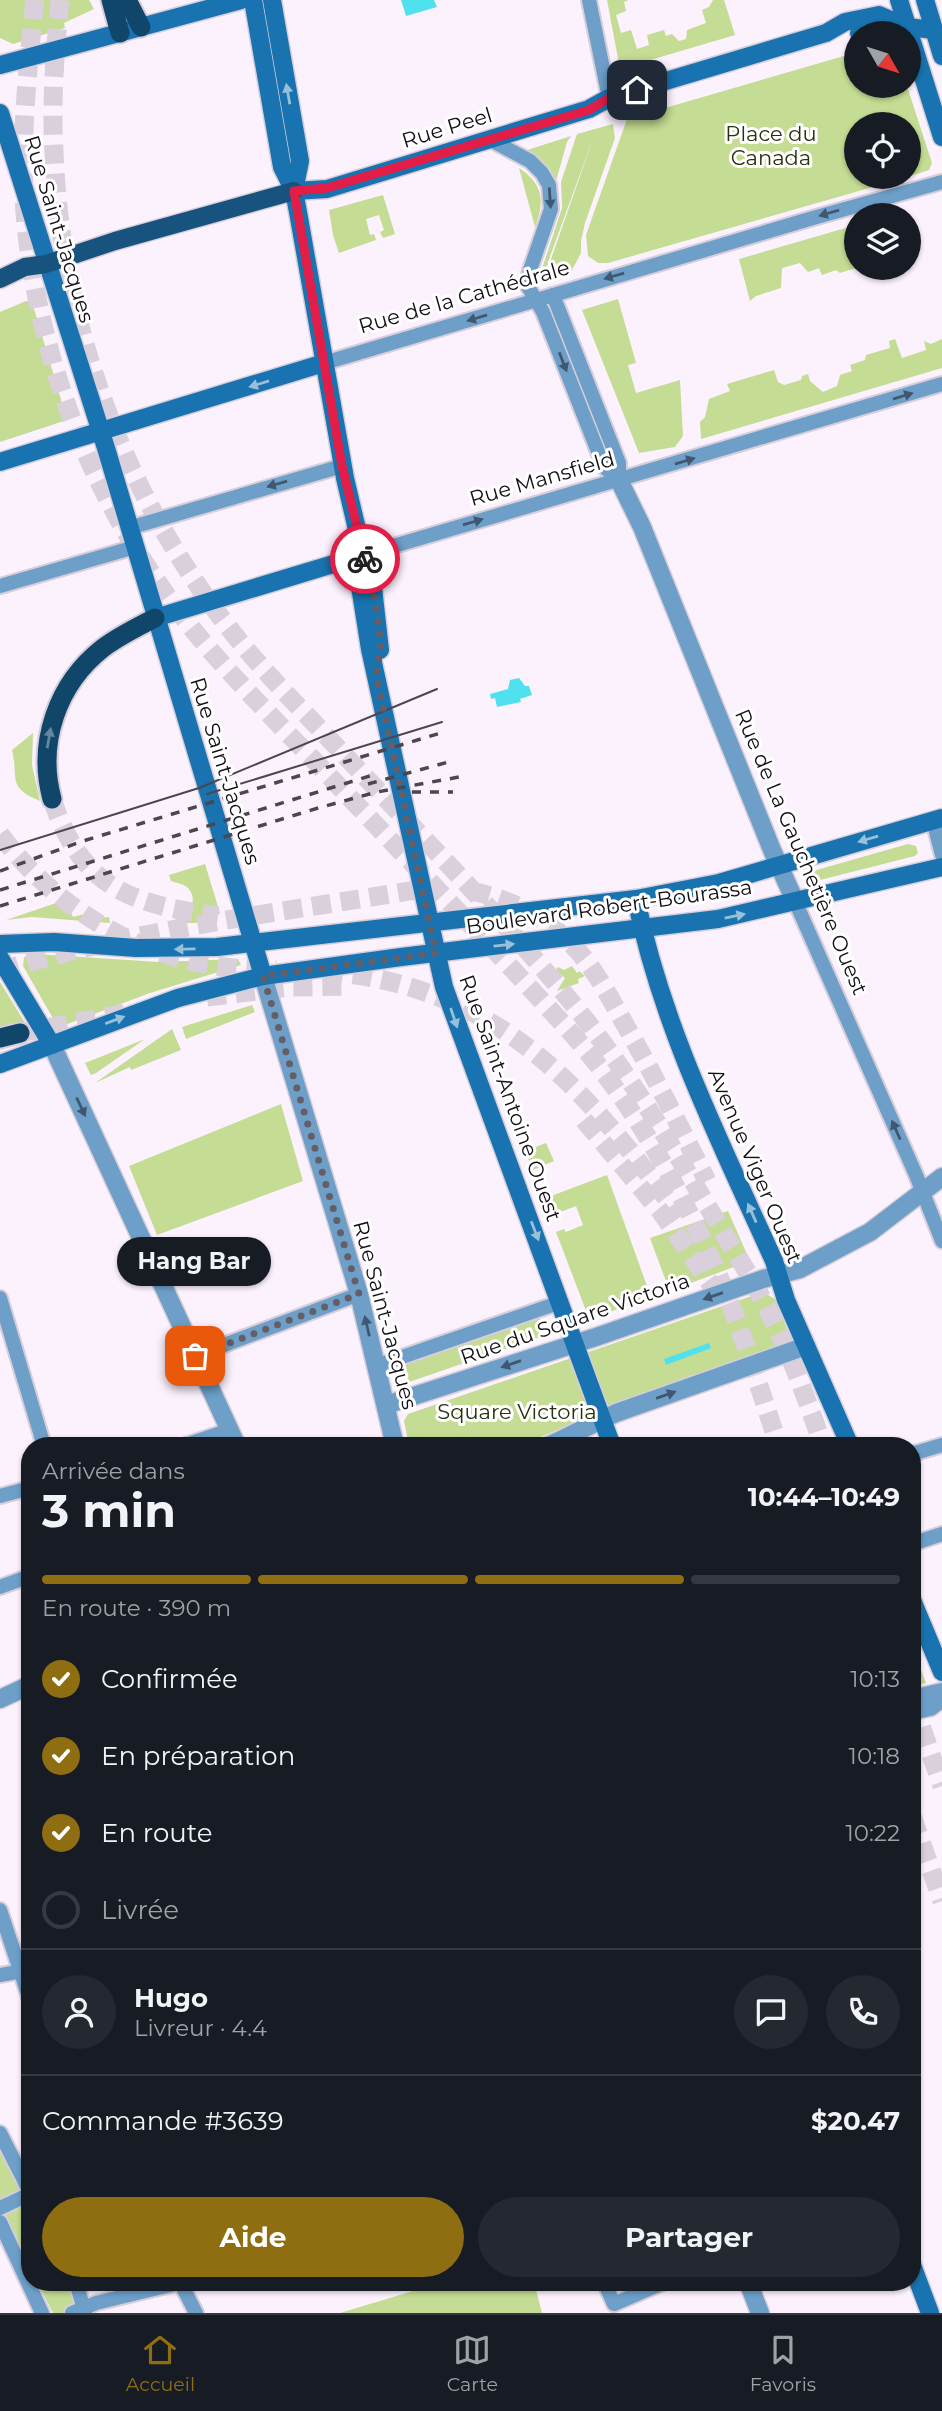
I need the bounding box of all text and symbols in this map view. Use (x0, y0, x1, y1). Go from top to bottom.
north arrow (844, 21, 920, 98)
map controls (844, 21, 921, 280)
pin (607, 60, 667, 120)
icon: home (618, 71, 656, 109)
one-way arrow (282, 83, 293, 105)
street label: Rue Peel (399, 102, 495, 153)
button: locate (844, 112, 921, 189)
park label: Place du Canada (725, 121, 817, 170)
street label: Rue Saint-Jacques (19, 132, 100, 325)
one-way arrow (545, 187, 556, 209)
button: layers (844, 203, 921, 280)
one-way arrow (818, 209, 839, 219)
street label: Rue de la Cathédrale (355, 254, 572, 339)
one-way arrow (604, 272, 625, 282)
one-way arrow (466, 313, 487, 323)
one-way arrow (557, 352, 568, 373)
one-way arrow (249, 379, 270, 389)
one-way arrow (893, 390, 914, 400)
street label: Rue Mansfield (466, 446, 617, 511)
one-way arrow (675, 455, 696, 465)
one-way arrow (265, 479, 287, 490)
one-way arrow (463, 517, 484, 527)
courier (330, 524, 400, 594)
icon: bike (346, 540, 384, 578)
street label: Rue Saint-Jacques (185, 674, 266, 867)
street label: Rue de La Gauchetière Ouest (730, 705, 873, 998)
one-way arrow (44, 727, 55, 749)
one-way arrow (857, 835, 878, 845)
street label: Boulevard Robert-Bourassa (464, 874, 754, 939)
one-way arrow (724, 910, 746, 921)
one-way arrow (493, 940, 515, 951)
one-way arrow (174, 943, 196, 954)
street label: Rue Saint-Antoine Ouest (454, 971, 567, 1224)
one-way arrow (449, 1008, 460, 1029)
one-way arrow (105, 1015, 126, 1026)
street label: Avenue Viger Ouest (703, 1065, 808, 1267)
one-way arrow (75, 1097, 87, 1117)
one-way arrow (890, 1120, 902, 1140)
one-way arrow (746, 1203, 758, 1223)
street label: Rue Saint-Jacques (348, 1218, 423, 1412)
one-way arrow (529, 1221, 540, 1242)
callout: Hang Bar (118, 1237, 272, 1286)
text: Hang Bar (137, 1247, 251, 1275)
street label: Rue du Square Victoria (457, 1268, 693, 1370)
one-way arrow (702, 1291, 723, 1302)
one-way arrow (361, 1315, 372, 1337)
pin (165, 1326, 225, 1386)
icon: bag (176, 1337, 214, 1375)
one-way arrow (501, 1359, 522, 1370)
one-way arrow (656, 1389, 677, 1400)
park label: Square Victoria (437, 1399, 597, 1424)
text: Arrivée dans (42, 1457, 185, 1485)
text: 10:44–10:49 (748, 1481, 900, 1513)
text: 3 min (42, 1482, 176, 1539)
text: En route · 390 m (42, 1594, 231, 1622)
icon: check (42, 1660, 80, 1698)
text: Confirmée (101, 1663, 238, 1695)
text: 10:13 (850, 1665, 900, 1693)
icon: check (42, 1737, 80, 1775)
text: En préparation (101, 1740, 295, 1772)
text: 10:18 (849, 1742, 900, 1770)
icon: check (42, 1814, 80, 1852)
text: En route (101, 1817, 212, 1849)
text: 10:22 (845, 1819, 900, 1847)
text: Livrée (101, 1894, 179, 1926)
button: person (42, 1975, 116, 2049)
button: chat (734, 1975, 808, 2049)
button: phone (826, 1975, 900, 2049)
text: Hugo (134, 1982, 208, 2014)
text: Livreur · 4.4 (134, 2014, 267, 2042)
text: Commande #3639 (42, 2105, 283, 2137)
text: $20.47 (811, 2105, 900, 2137)
button: Aide (42, 2197, 464, 2277)
button: Partager (478, 2197, 900, 2277)
tab: Accueil (126, 2331, 195, 2396)
tab: Carte (447, 2331, 498, 2396)
tab: Favoris (750, 2331, 816, 2396)

